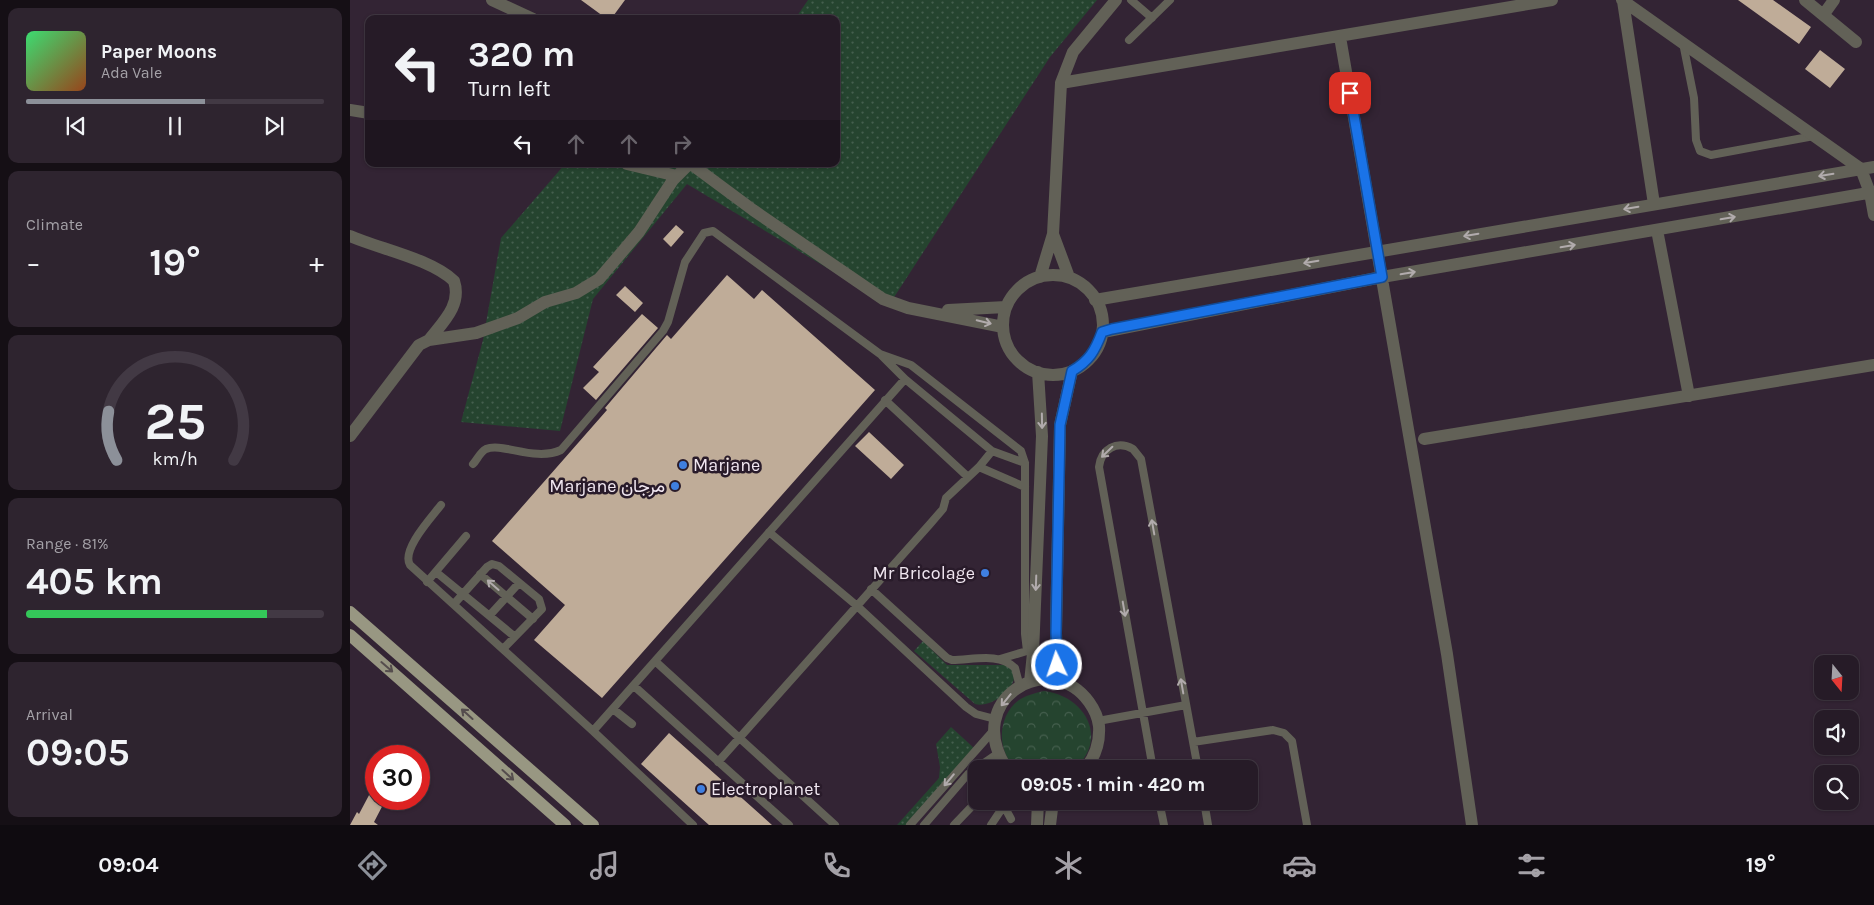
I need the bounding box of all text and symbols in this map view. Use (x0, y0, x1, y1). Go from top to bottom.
text: 320 m (468, 34, 575, 75)
icon: left (385, 35, 450, 100)
text: Paper Moons (101, 41, 217, 63)
text: Ada Vale (101, 63, 162, 82)
pin (1329, 72, 1371, 114)
text: Turn left (468, 76, 551, 102)
icon: arrive (1336, 79, 1364, 107)
icon: previous (62, 112, 90, 140)
icon: pause (161, 112, 189, 140)
icon: next (260, 112, 288, 140)
icon: left (509, 130, 537, 158)
icon: ahead (562, 130, 590, 158)
icon: ahead (615, 130, 643, 158)
icon: right (668, 130, 696, 158)
one-way arrow (1818, 171, 1834, 181)
one-way arrow (1623, 203, 1639, 213)
one-way arrow (1720, 212, 1736, 222)
text: Climate (26, 215, 83, 234)
one-way arrow (1463, 230, 1479, 240)
text: 19° (149, 240, 201, 285)
one-way arrow (1560, 240, 1576, 250)
text: − (26, 246, 41, 279)
text: + (309, 246, 324, 279)
one-way arrow (1303, 257, 1319, 267)
one-way arrow (1400, 268, 1416, 278)
one-way arrow (975, 318, 991, 327)
text: 25 (144, 391, 206, 452)
one-way arrow (1037, 412, 1047, 429)
one-way arrow (1101, 446, 1113, 458)
text: km/h (152, 449, 198, 470)
place label: Marjane (693, 454, 760, 476)
marker: Marjane (677, 459, 689, 471)
place label: Marjane مرجان (549, 475, 665, 497)
marker: Marjane مرجان (669, 480, 681, 492)
one-way arrow (1148, 519, 1158, 535)
text: Range · 81% (26, 534, 109, 553)
text: 405 km (26, 559, 163, 604)
place label: Mr Bricolage (872, 562, 975, 584)
marker: Mr Bricolage (979, 567, 991, 579)
one-way arrow (1031, 575, 1041, 591)
one-way arrow (487, 579, 500, 591)
one-way arrow (1120, 601, 1130, 617)
position arrow (1030, 638, 1082, 690)
north arrow (1814, 655, 1859, 700)
map controls (1814, 655, 1859, 810)
one-way arrow (380, 662, 393, 673)
one-way arrow (1177, 679, 1187, 695)
one-way arrow (1000, 693, 1011, 706)
text: Arrival (26, 705, 73, 724)
one-way arrow (461, 708, 474, 720)
button: sound (1814, 710, 1859, 755)
text: 09:05 (26, 730, 130, 775)
speed limit sign: 30 (365, 745, 430, 810)
button: search (1814, 765, 1859, 810)
one-way arrow (502, 769, 515, 781)
one-way arrow (943, 774, 955, 787)
text: 09:05 · 1 min · 420 m (1021, 774, 1205, 796)
place label: Electroplanet (711, 778, 820, 800)
marker: Electroplanet (695, 783, 707, 795)
icon: directions (355, 848, 390, 883)
icon: music (587, 848, 622, 883)
icon: phone (819, 848, 854, 883)
icon: climate (1051, 848, 1086, 883)
icon: car (1282, 848, 1317, 883)
icon: filters (1514, 848, 1549, 883)
text: 09:04 (98, 852, 159, 878)
text: 19° (1746, 852, 1776, 878)

